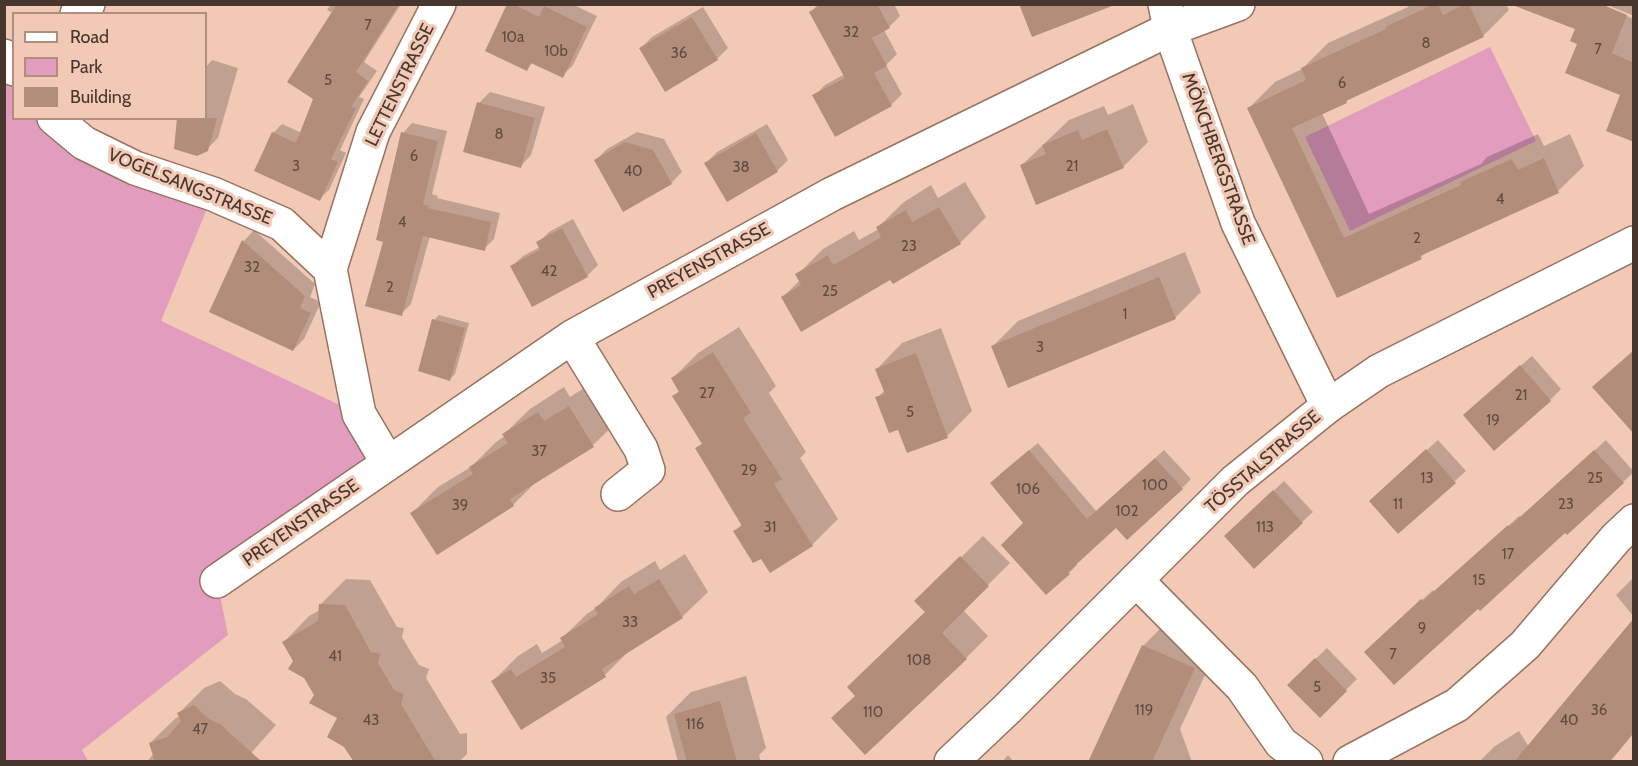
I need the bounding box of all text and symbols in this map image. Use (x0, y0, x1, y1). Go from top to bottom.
legend (12, 12, 207, 120)
house number: 7 (364, 17, 372, 35)
street label: LETTENSTRASSE (361, 20, 439, 150)
house number: 32 (843, 24, 859, 42)
text: Road (70, 26, 109, 48)
house number: 10a (502, 29, 524, 47)
house number: 8 (1421, 35, 1431, 53)
house number: 7 (1594, 41, 1602, 59)
house number: 10b (544, 43, 568, 61)
house number: 36 (671, 45, 687, 63)
text: Park (70, 56, 102, 78)
street label: MÖNCHBERGSTRASSE (1177, 70, 1259, 248)
house number: 5 (324, 72, 332, 90)
house number: 6 (1338, 75, 1346, 93)
text: Building (70, 86, 131, 108)
house number: 8 (494, 126, 504, 144)
street label: VOGELSANGSTRASSE (105, 144, 275, 230)
house number: 6 (410, 148, 418, 166)
house number: 3 (292, 158, 300, 176)
house number: 21 (1066, 158, 1078, 176)
house number: 38 (732, 159, 750, 177)
house number: 40 (623, 163, 643, 181)
house number: 4 (1496, 191, 1504, 209)
house number: 4 (398, 214, 406, 232)
street label: PREYENSTRASSE (644, 218, 774, 304)
house number: 2 (1413, 230, 1421, 248)
house number: 23 (901, 238, 917, 256)
house number: 32 (244, 259, 260, 277)
house number: 42 (541, 263, 557, 281)
house number: 2 (386, 279, 394, 297)
house number: 25 (822, 283, 838, 301)
house number: 1 (1123, 306, 1127, 324)
house number: 3 (1036, 339, 1044, 357)
house number: 27 (699, 385, 715, 403)
house number: 21 (1515, 387, 1527, 405)
house number: 5 (906, 404, 914, 422)
street label: TÖSSTALSTRASSE (1201, 406, 1325, 518)
house number: 19 (1486, 412, 1500, 430)
house number: 37 (531, 443, 547, 461)
house number: 29 (741, 462, 757, 480)
house number: 13 (1420, 470, 1434, 488)
house number: 25 (1587, 470, 1603, 488)
street label: PREYENSTRASSE (239, 475, 363, 571)
house number: 100 (1142, 477, 1168, 495)
house number: 106 (1016, 481, 1040, 499)
house number: 11 (1393, 496, 1403, 514)
house number: 23 (1558, 496, 1574, 514)
house number: 39 (452, 497, 468, 515)
house number: 102 (1115, 503, 1139, 521)
house number: 31 (763, 519, 777, 537)
house number: 113 (1256, 519, 1274, 537)
house number: 17 (1502, 546, 1514, 564)
house number: 15 (1472, 572, 1486, 590)
house number: 33 (622, 614, 638, 632)
house number: 9 (1418, 620, 1426, 638)
house number: 7 (1389, 646, 1397, 664)
house number: 41 (328, 648, 342, 666)
house number: 108 (907, 652, 931, 670)
house number: 35 (540, 670, 556, 688)
house number: 5 (1313, 679, 1321, 697)
house number: 119 (1135, 702, 1153, 720)
house number: 36 (1591, 702, 1607, 720)
house number: 110 (863, 704, 883, 722)
house number: 43 (363, 712, 379, 730)
house number: 40 (1559, 712, 1579, 730)
house number: 116 (686, 716, 704, 734)
house number: 47 (192, 721, 208, 739)

